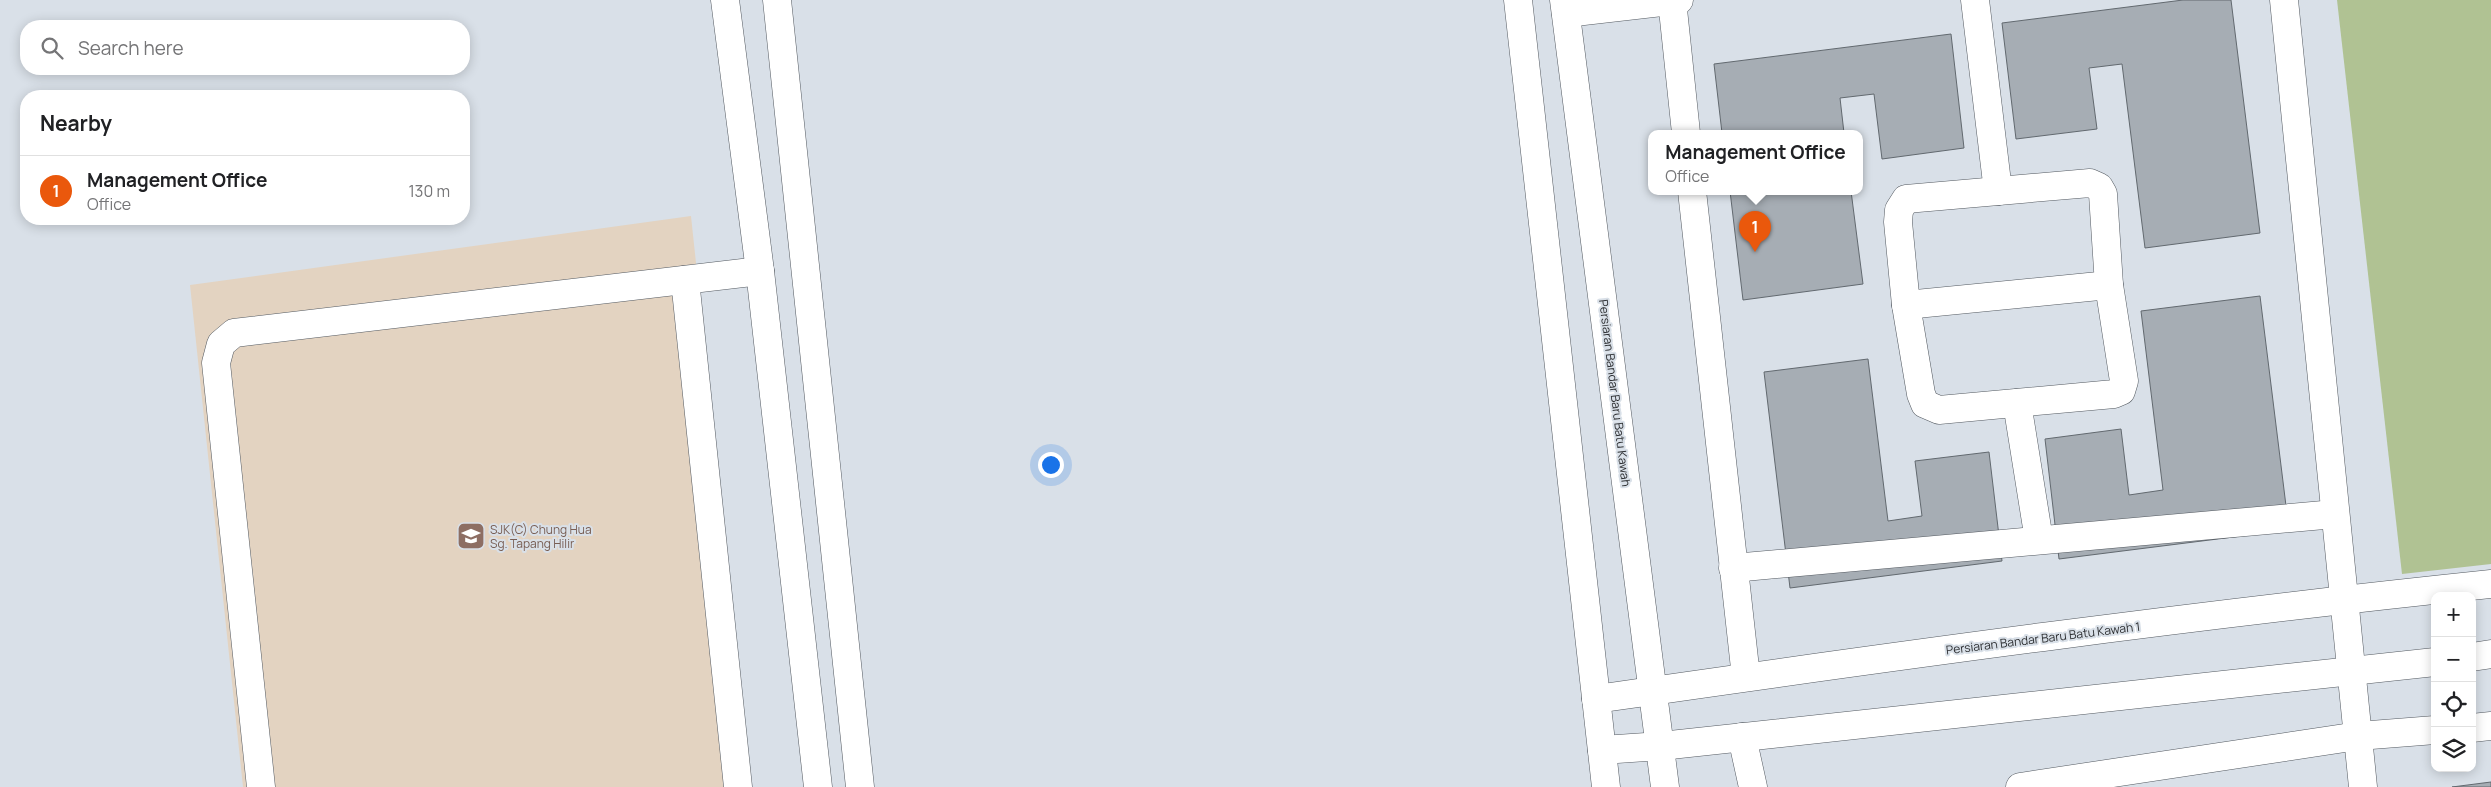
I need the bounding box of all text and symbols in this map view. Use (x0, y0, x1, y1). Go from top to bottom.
search box (20, 20, 470, 75)
icon: search (38, 34, 66, 62)
text: Search here (78, 35, 184, 61)
text: Nearby (40, 109, 112, 137)
popup (1648, 130, 1863, 195)
text: Management Office (1665, 139, 1846, 165)
text: Office (1665, 165, 1709, 187)
text: Management Office (87, 167, 267, 193)
text: 1 (52, 180, 60, 202)
text: 130 m (408, 180, 450, 202)
text: Office (87, 193, 131, 215)
pin: 1 (1739, 211, 1771, 252)
street label: Persiaran Bandar Baru Batu Kawah (1595, 298, 1635, 488)
your location (1038, 452, 1064, 478)
school or university icon: SJK(C) Chung Hua Sg. Tapang Hilir (456, 521, 486, 551)
place label: SJK(C) Chung Hua Sg. Tapang Hilir (490, 521, 592, 552)
map controls (2431, 592, 2476, 772)
button: + (2431, 592, 2476, 637)
street label: Persiaran Bandar Baru Batu Kawah 1 (1945, 618, 2141, 658)
button: − (2431, 637, 2476, 682)
button: locate (2431, 682, 2476, 727)
button: layers (2431, 727, 2476, 772)

